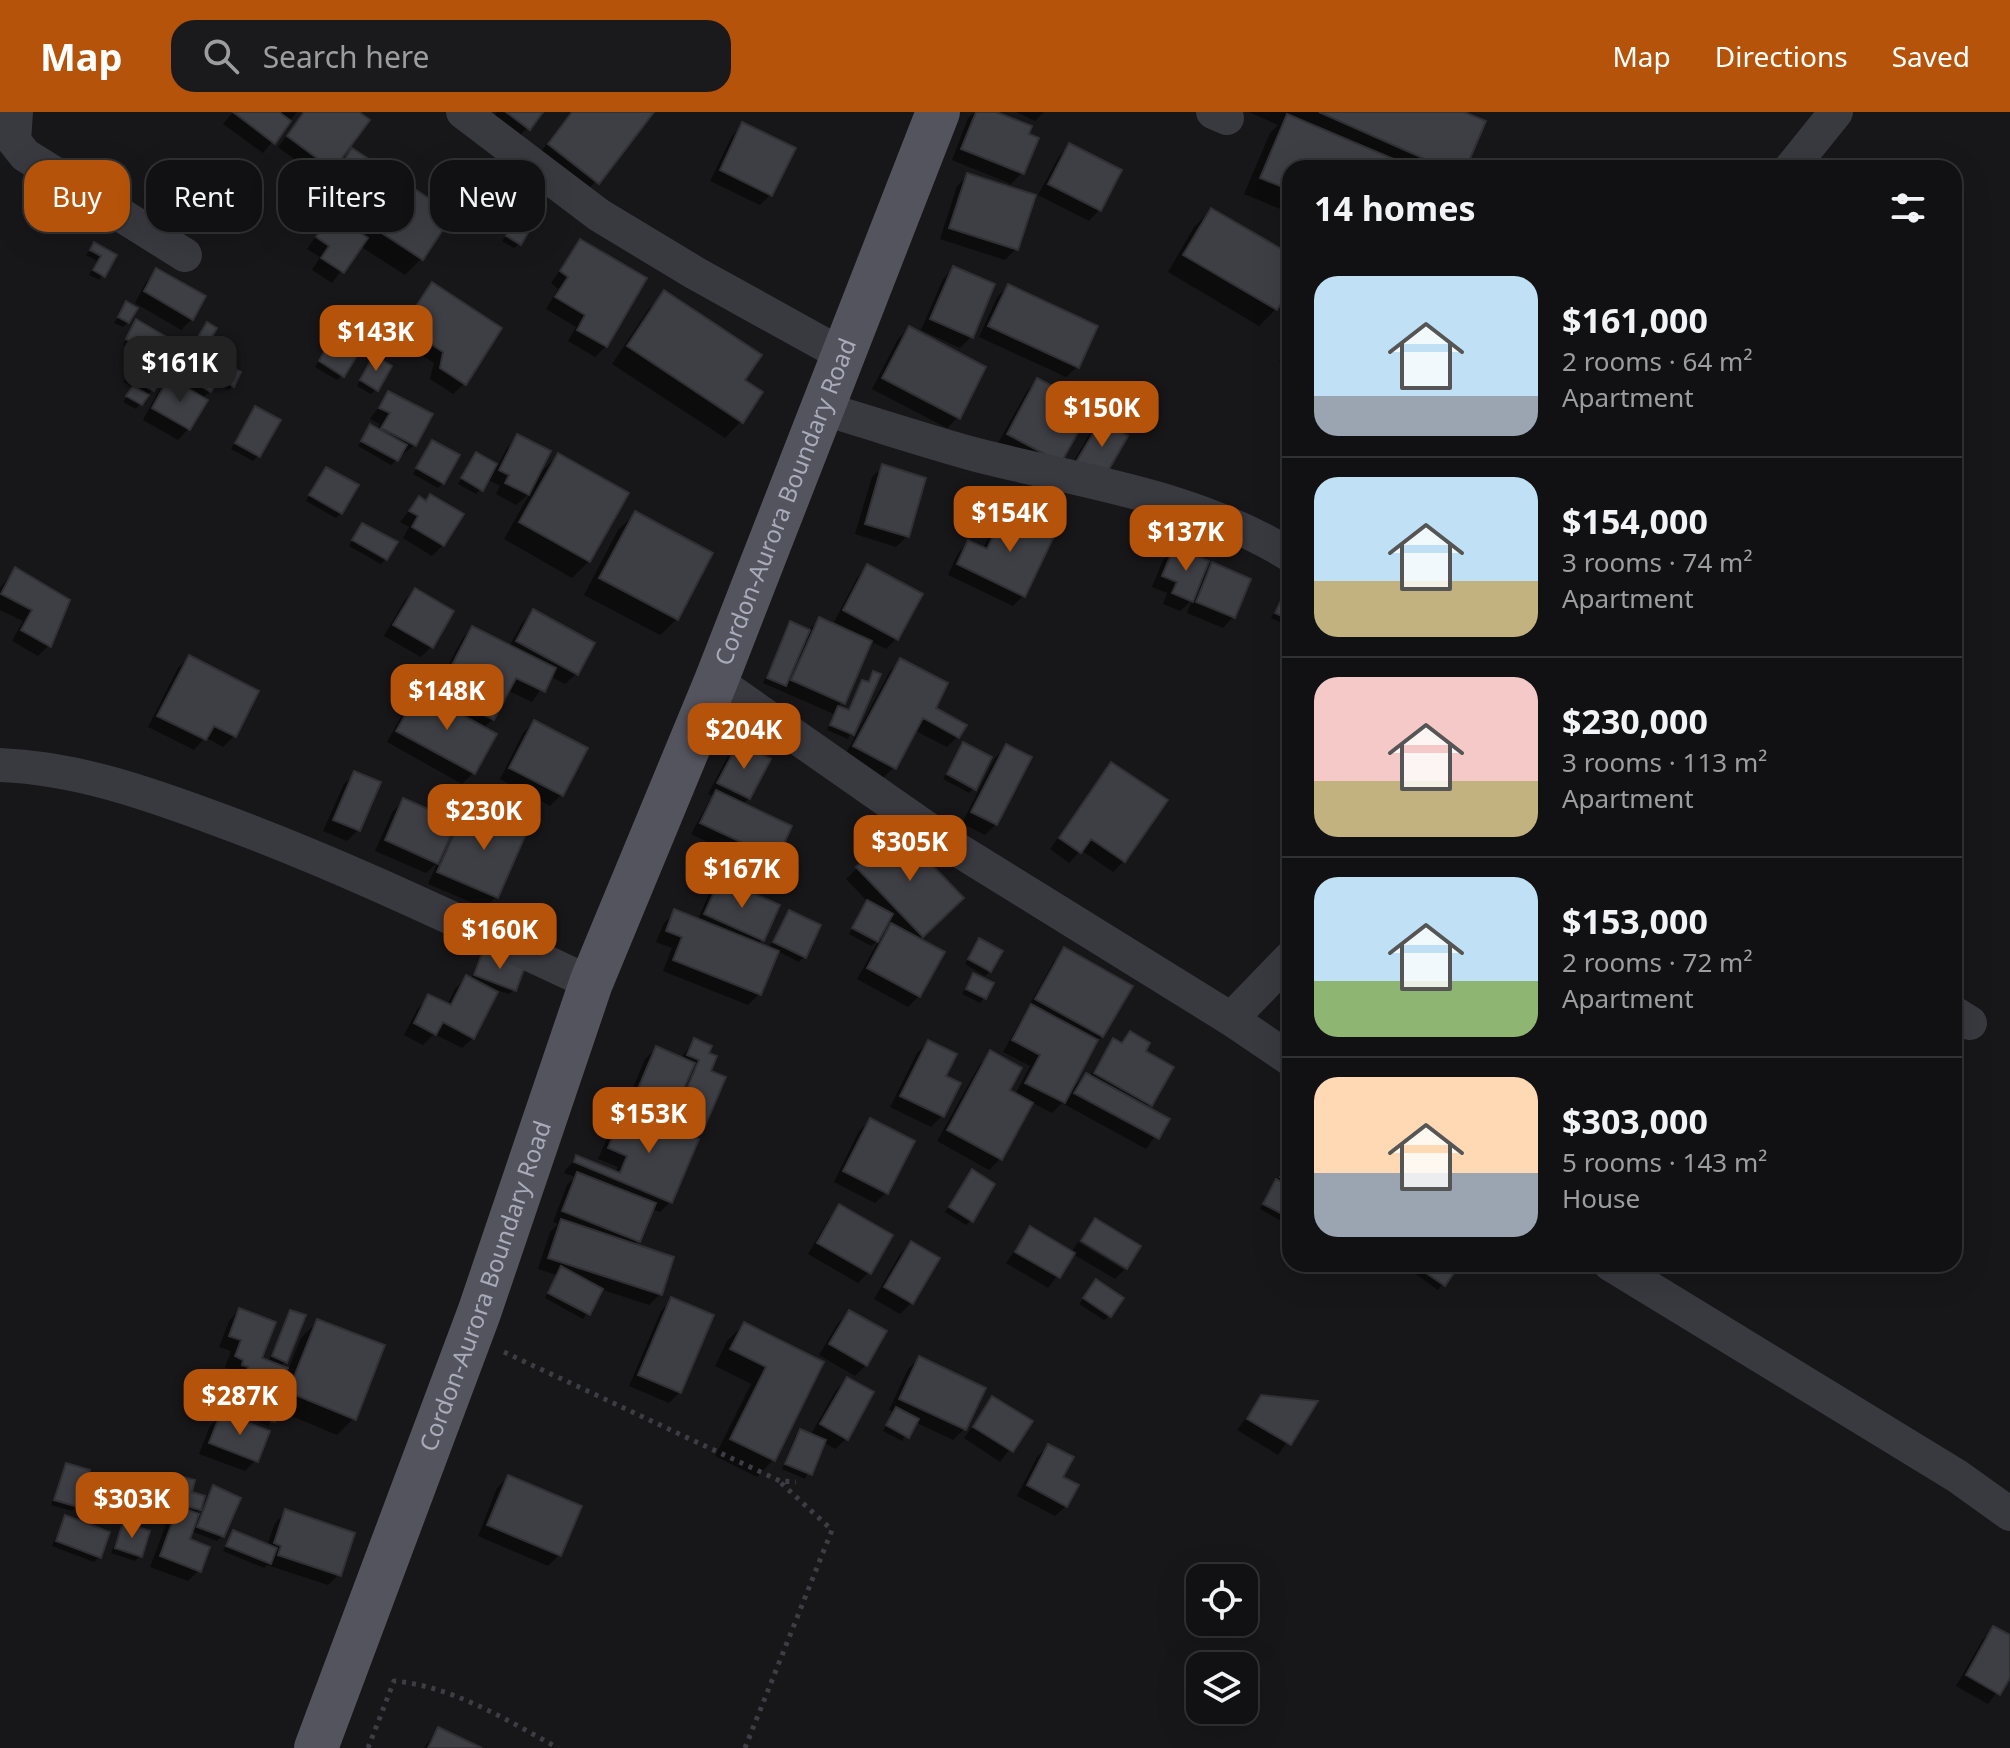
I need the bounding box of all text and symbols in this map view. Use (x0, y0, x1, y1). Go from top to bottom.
search box (171, 20, 731, 92)
text: Map (40, 30, 123, 82)
icon: search (199, 34, 243, 78)
text: Search here (263, 36, 430, 77)
text: Map (1612, 37, 1671, 75)
text: Directions (1715, 37, 1848, 75)
text: Saved (1892, 37, 1970, 75)
chip: Buy (24, 160, 130, 232)
chip: Rent (146, 160, 262, 232)
chip: Filters (278, 160, 414, 232)
chip: New (430, 160, 545, 232)
text: 14 homes (1314, 185, 1476, 231)
icon: filters (1886, 186, 1930, 230)
text: $161,000 (1562, 297, 1708, 343)
pin: $143K (320, 305, 432, 373)
icon: home (1378, 308, 1474, 404)
text: $143K (338, 313, 414, 349)
street label: Cordon-Aurora Boundary Road (706, 333, 863, 670)
pin: $161K (124, 336, 236, 404)
text: 2 rooms · 64 m² (1562, 343, 1752, 379)
text: $161K (142, 344, 218, 380)
text: Apartment (1562, 379, 1694, 415)
pin: $150K (1046, 381, 1158, 449)
text: $150K (1064, 389, 1140, 425)
pin: $154K (954, 486, 1066, 554)
text: $154K (972, 494, 1048, 530)
text: $154,000 (1562, 498, 1708, 544)
pin: $137K (1130, 505, 1242, 573)
icon: home (1378, 509, 1474, 605)
text: $137K (1148, 513, 1224, 549)
text: 3 rooms · 74 m² (1562, 544, 1752, 580)
text: Apartment (1562, 580, 1694, 616)
pin: $148K (391, 664, 503, 732)
text: $148K (409, 672, 485, 708)
text: $230,000 (1562, 698, 1708, 744)
pin: $204K (688, 703, 800, 771)
icon: home (1378, 709, 1474, 805)
text: $204K (706, 711, 782, 747)
text: 3 rooms · 113 m² (1562, 744, 1767, 780)
text: Apartment (1562, 780, 1694, 816)
pin: $230K (428, 784, 540, 852)
text: $230K (446, 792, 522, 828)
pin: $305K (854, 815, 966, 883)
text: $305K (872, 823, 948, 859)
pin: $167K (686, 842, 798, 910)
text: $167K (704, 850, 780, 886)
text: $153,000 (1562, 898, 1708, 944)
pin: $160K (444, 903, 556, 971)
icon: home (1378, 909, 1474, 1005)
text: $160K (462, 911, 538, 947)
text: 2 rooms · 72 m² (1562, 944, 1752, 980)
text: Apartment (1562, 980, 1694, 1016)
pin: $153K (593, 1087, 705, 1155)
text: $153K (611, 1095, 687, 1131)
text: $303,000 (1562, 1098, 1708, 1144)
icon: home (1378, 1109, 1474, 1205)
street label: Cordon-Aurora Boundary Road (411, 1116, 558, 1456)
text: 5 rooms · 143 m² (1562, 1144, 1767, 1180)
text: House (1562, 1180, 1640, 1216)
pin: $287K (184, 1369, 296, 1437)
text: $287K (202, 1377, 278, 1413)
pin: $303K (76, 1472, 188, 1540)
text: $303K (94, 1480, 170, 1516)
map controls (1186, 1564, 1258, 1724)
button: locate (1186, 1564, 1258, 1636)
button: layers (1186, 1652, 1258, 1724)

